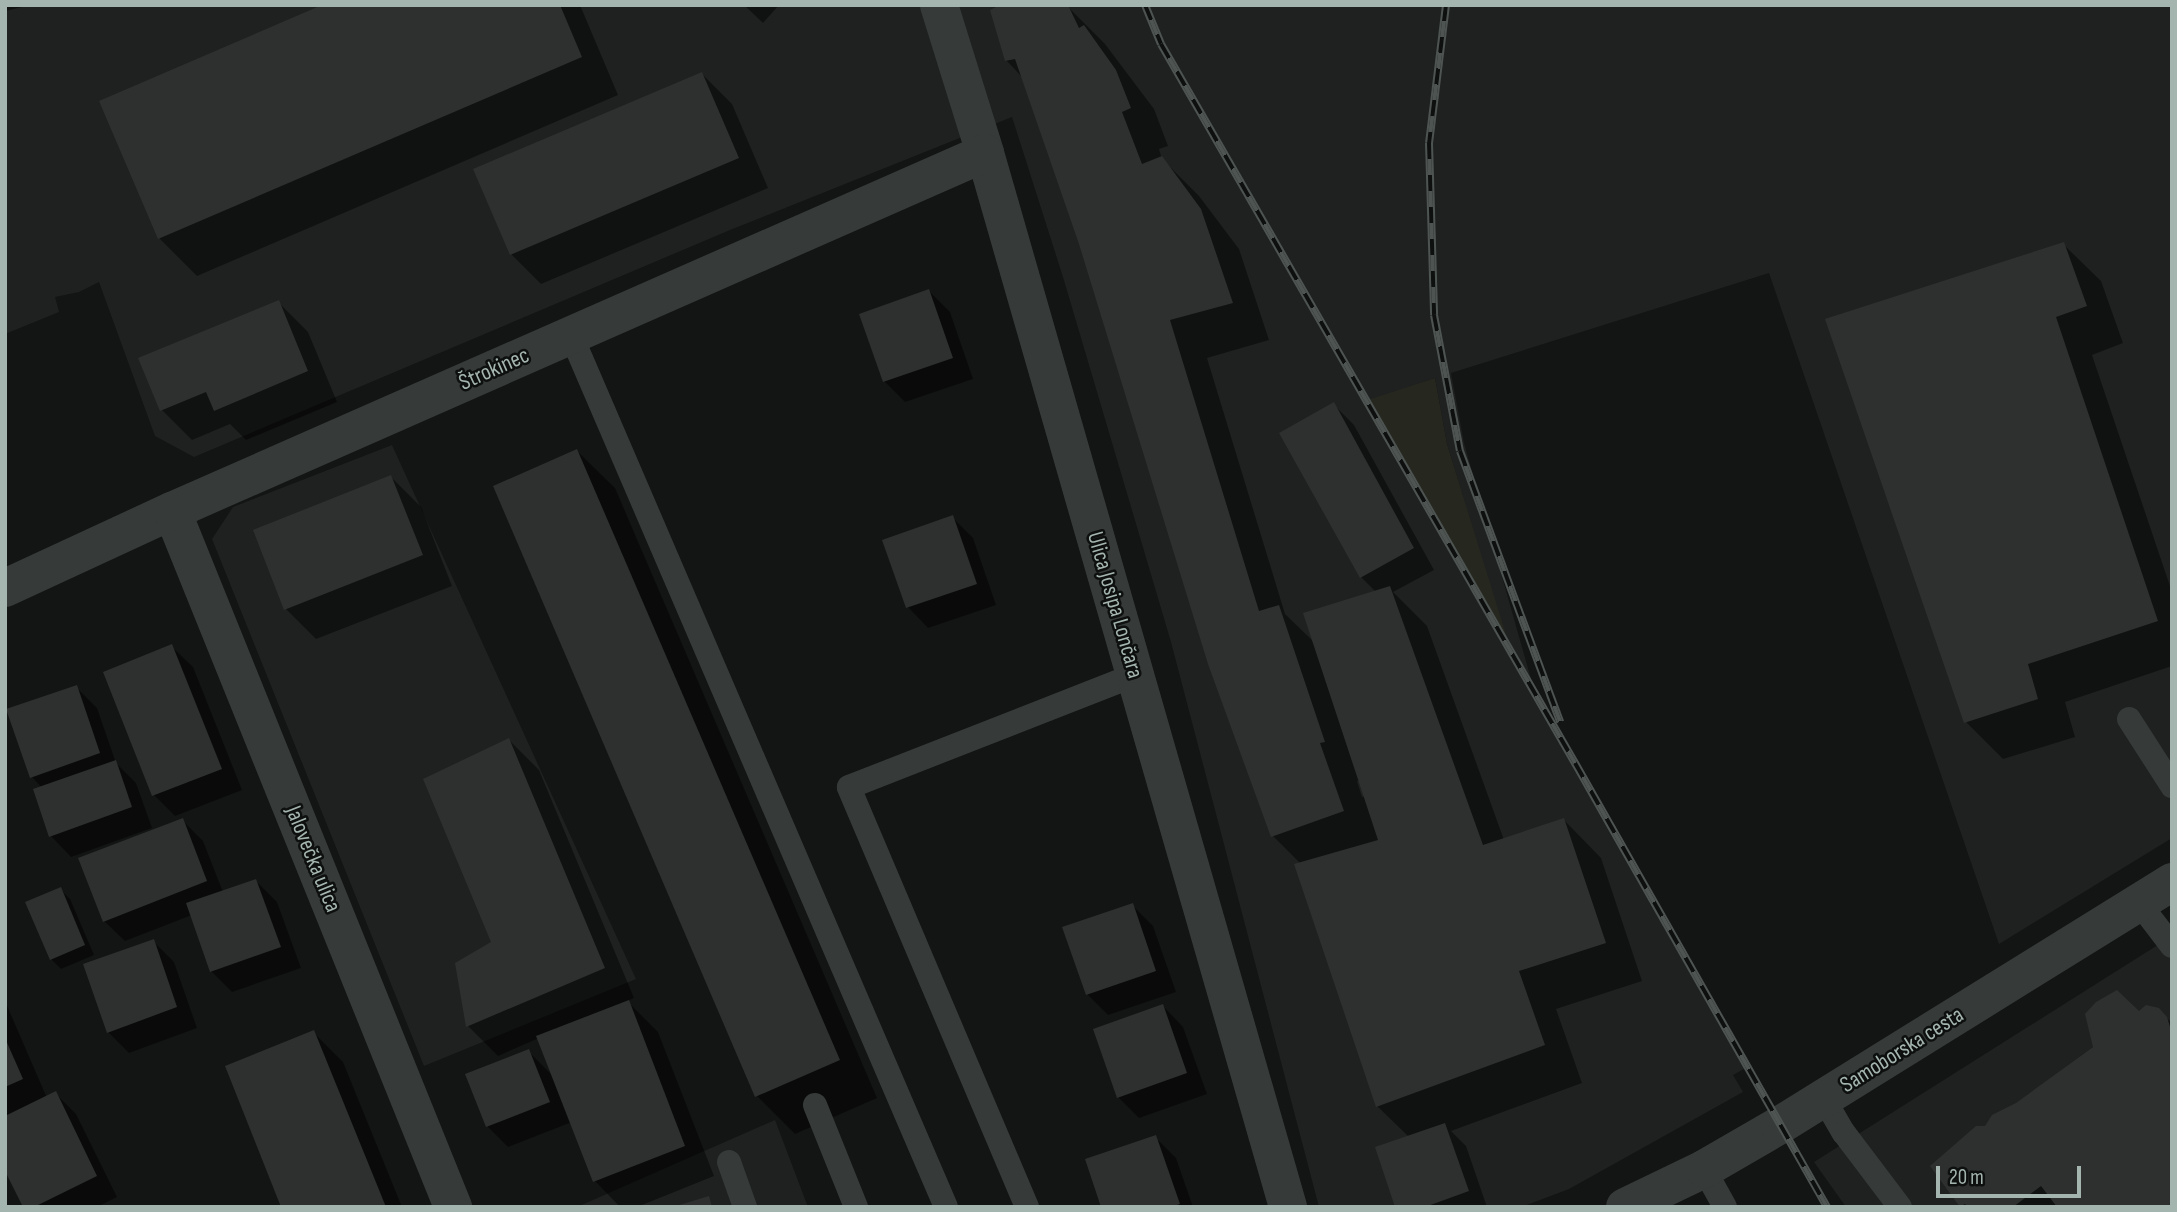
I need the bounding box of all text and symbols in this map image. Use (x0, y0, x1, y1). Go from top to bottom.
street label: Štrokinec (455, 341, 533, 397)
street label: Ulica Josipa Lončara (1081, 529, 1149, 681)
street label: Jalovečka ulica (279, 802, 347, 916)
street label: Samoborska cesta (1835, 1001, 1969, 1099)
scale bar (1939, 1152, 2084, 1196)
text: 20 m (1949, 1165, 1984, 1190)

